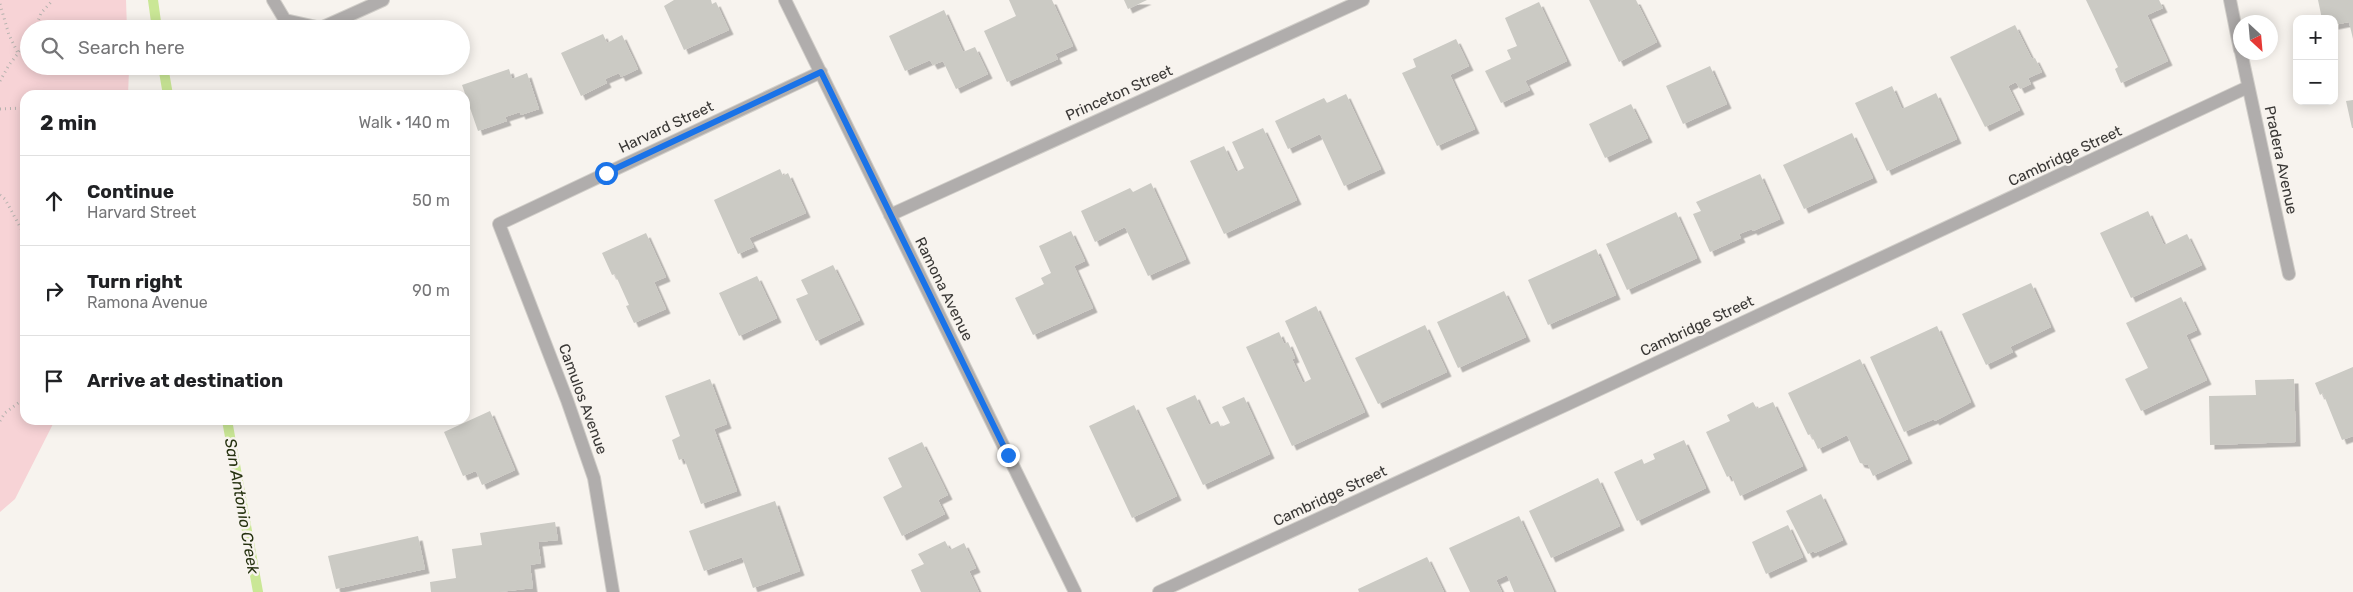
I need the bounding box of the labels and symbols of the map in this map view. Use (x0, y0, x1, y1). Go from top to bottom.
north arrow (2233, 15, 2278, 60)
street label: Princeton Street (1063, 61, 1175, 125)
street label: Harvard Street (616, 97, 716, 157)
street label: Pradera Avenue (2261, 104, 2301, 216)
street label: Cambridge Street (2005, 122, 2125, 190)
route start (595, 162, 618, 185)
street label: Ramona Avenue (911, 234, 977, 344)
street label: Cambridge Street (1637, 292, 1757, 360)
street label: Camulos Avenue (555, 341, 611, 457)
water label: San Antonio Creek (221, 437, 263, 576)
route end (997, 444, 1020, 467)
street label: Cambridge Street (1270, 462, 1390, 530)

